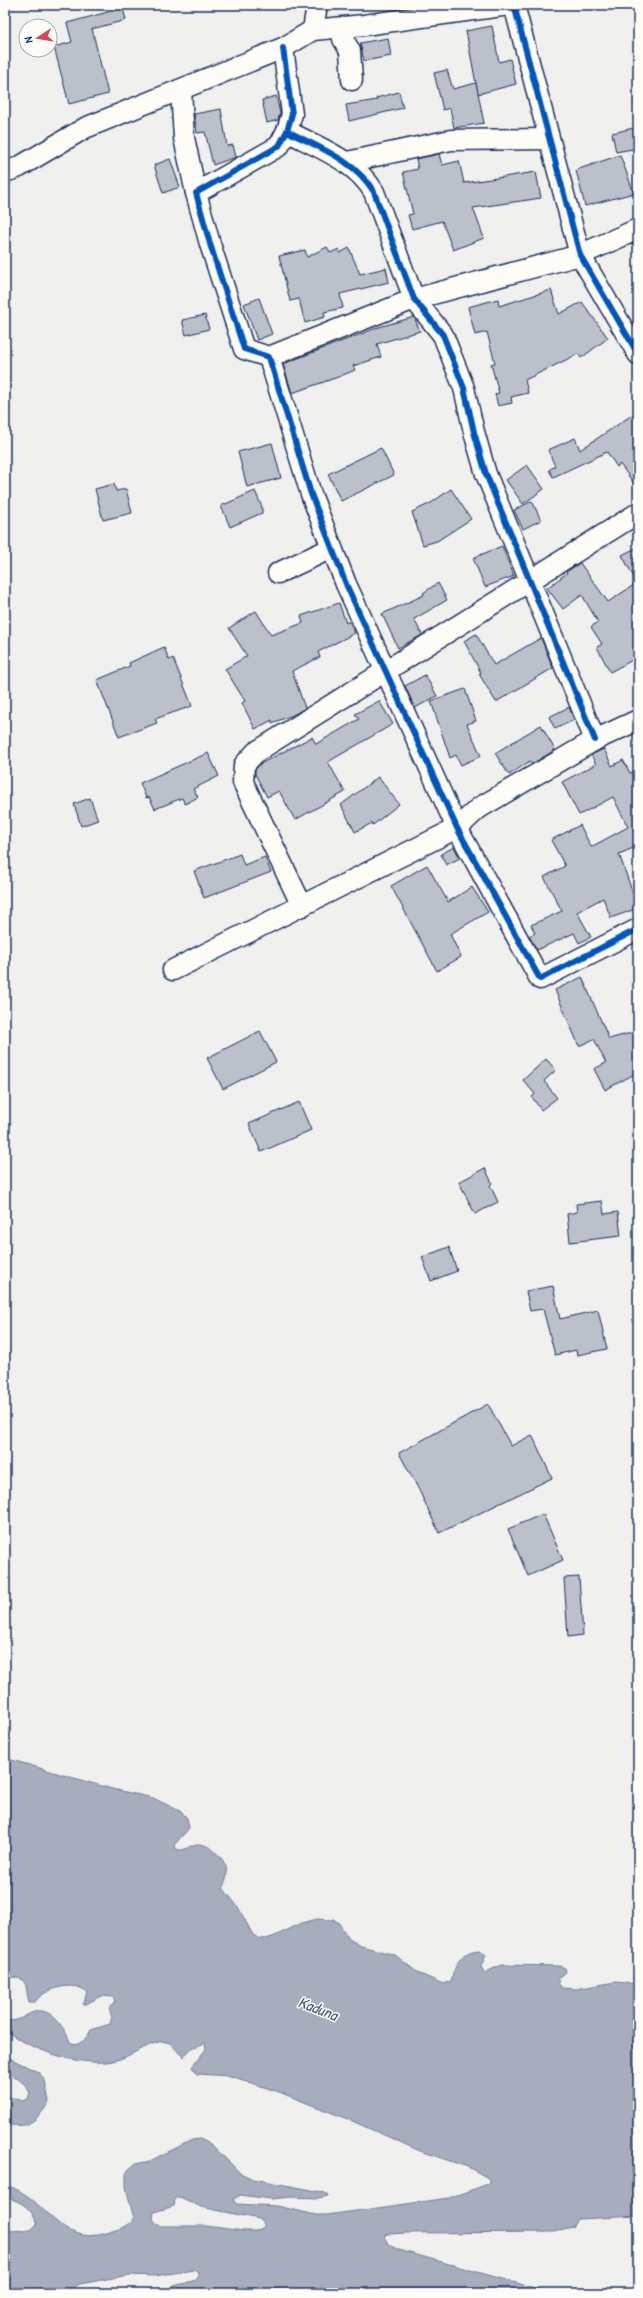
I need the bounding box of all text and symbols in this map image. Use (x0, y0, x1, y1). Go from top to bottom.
north arrow (18, 18, 58, 58)
text: N (21, 36, 36, 44)
water label: Kaduna (295, 1990, 343, 2026)

